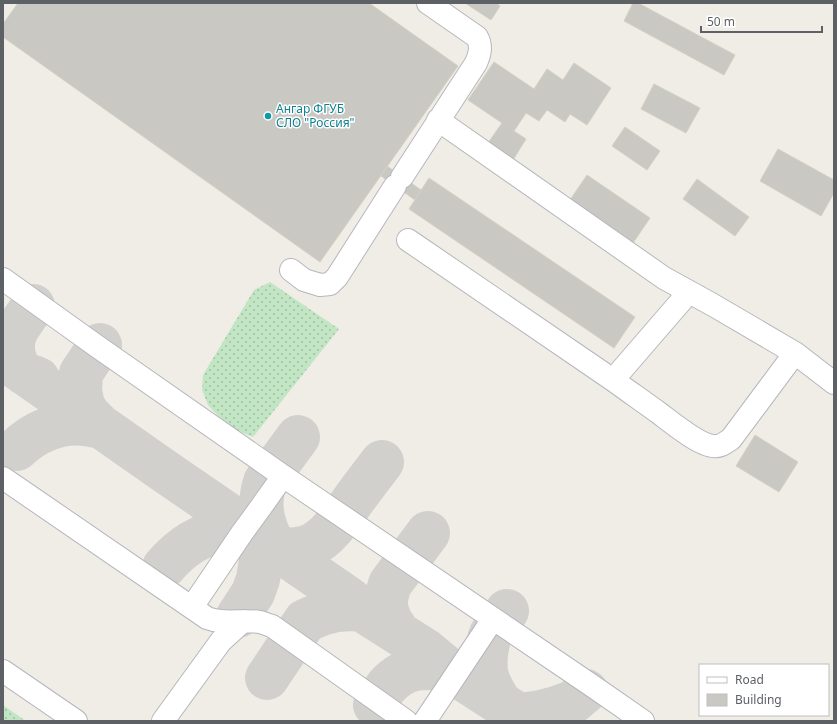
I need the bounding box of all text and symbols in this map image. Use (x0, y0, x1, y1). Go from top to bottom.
scale bar (701, 8, 822, 34)
text: 50 m (707, 13, 735, 30)
place label: Ангар ФГУБ СЛО "Россия" (276, 100, 355, 131)
marker: Ангар ФГУБ СЛО "Россия" (263, 111, 273, 121)
legend (699, 664, 829, 716)
text: Road (735, 671, 764, 688)
text: Building (735, 691, 782, 708)

